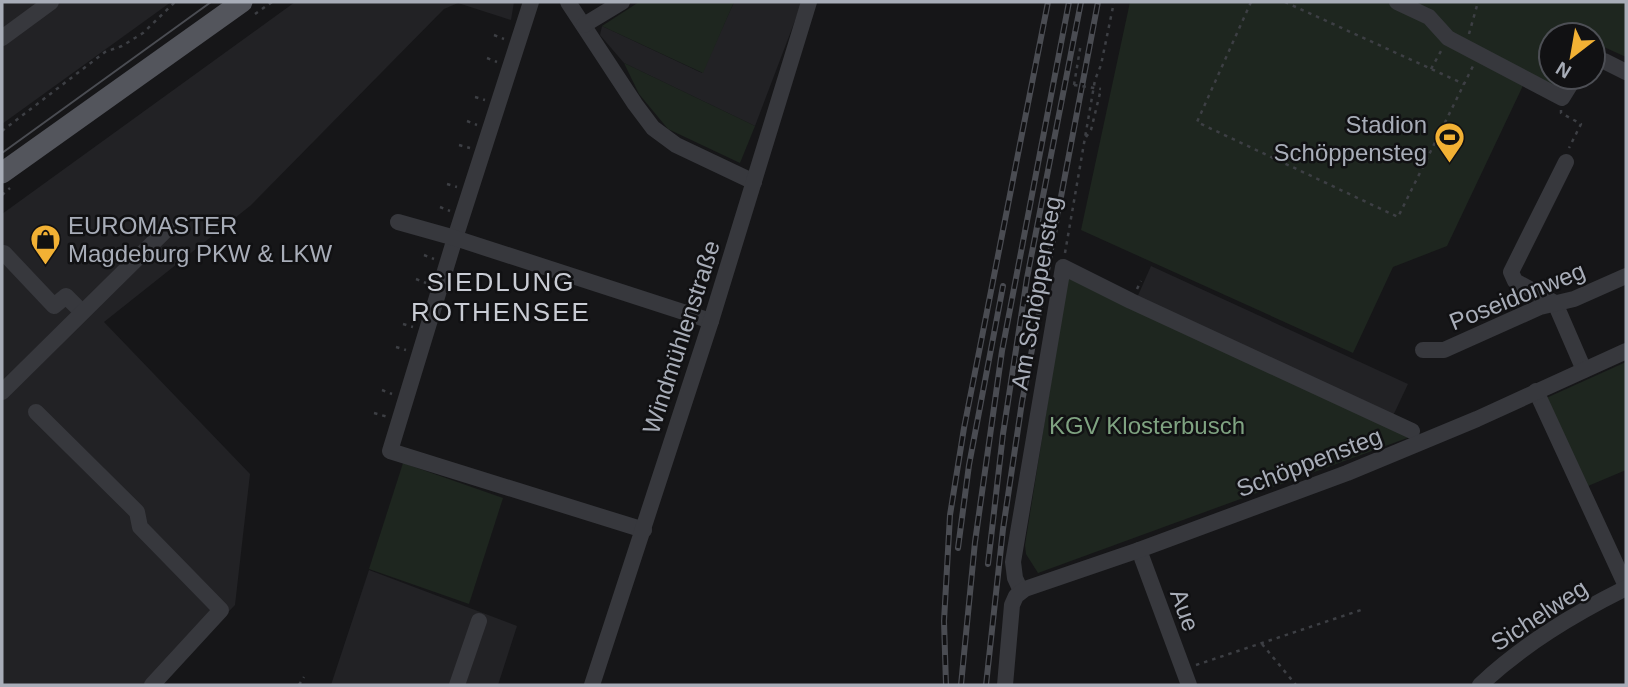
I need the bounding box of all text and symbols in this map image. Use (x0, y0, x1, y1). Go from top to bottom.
north arrow (1537, 21, 1607, 91)
text: N (1552, 58, 1575, 83)
place label: Stadion Schöppensteg (1274, 111, 1427, 166)
sports icon: Stadion Schöppensteg (1433, 121, 1467, 165)
street label: Am Schöppensteg (1006, 194, 1066, 392)
place label: EUROMASTER Magdeburg PKW & LKW (68, 212, 332, 267)
shop icon: EUROMASTER Magdeburg PKW & LKW (28, 222, 62, 266)
street label: Windmühlenstraße (637, 237, 725, 437)
street label: Poseidonweg (1445, 256, 1589, 336)
district label: SIEDLUNG ROTHENSEE (411, 267, 591, 327)
park label: KGV Klosterbusch (1049, 412, 1245, 439)
street label: Schöppensteg (1233, 422, 1385, 502)
street label: Sichelweg (1486, 574, 1592, 656)
street label: Aue (1165, 585, 1205, 635)

